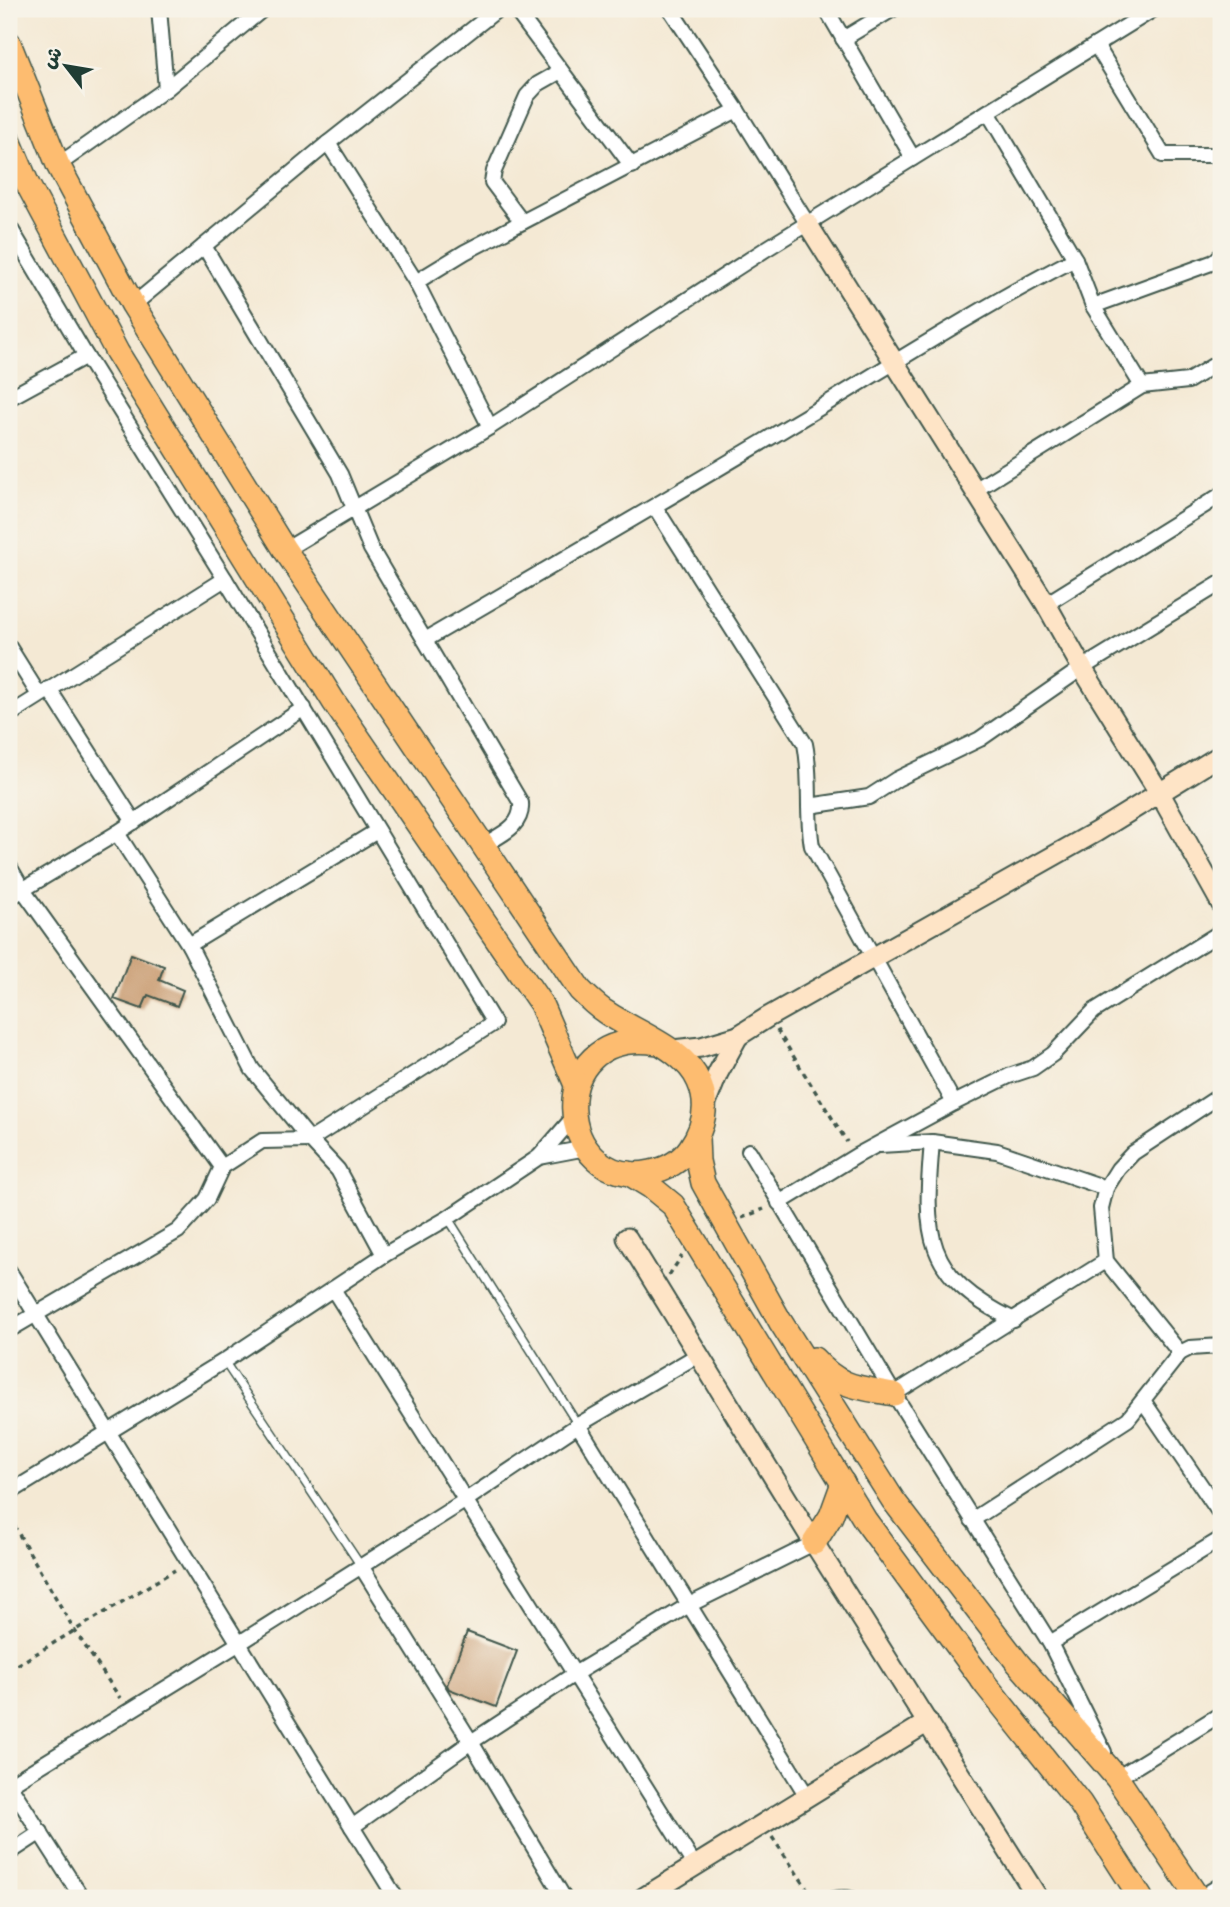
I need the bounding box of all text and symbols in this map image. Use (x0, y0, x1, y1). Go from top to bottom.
north arrow (32, 32, 102, 102)
text: ش (33, 40, 68, 73)

